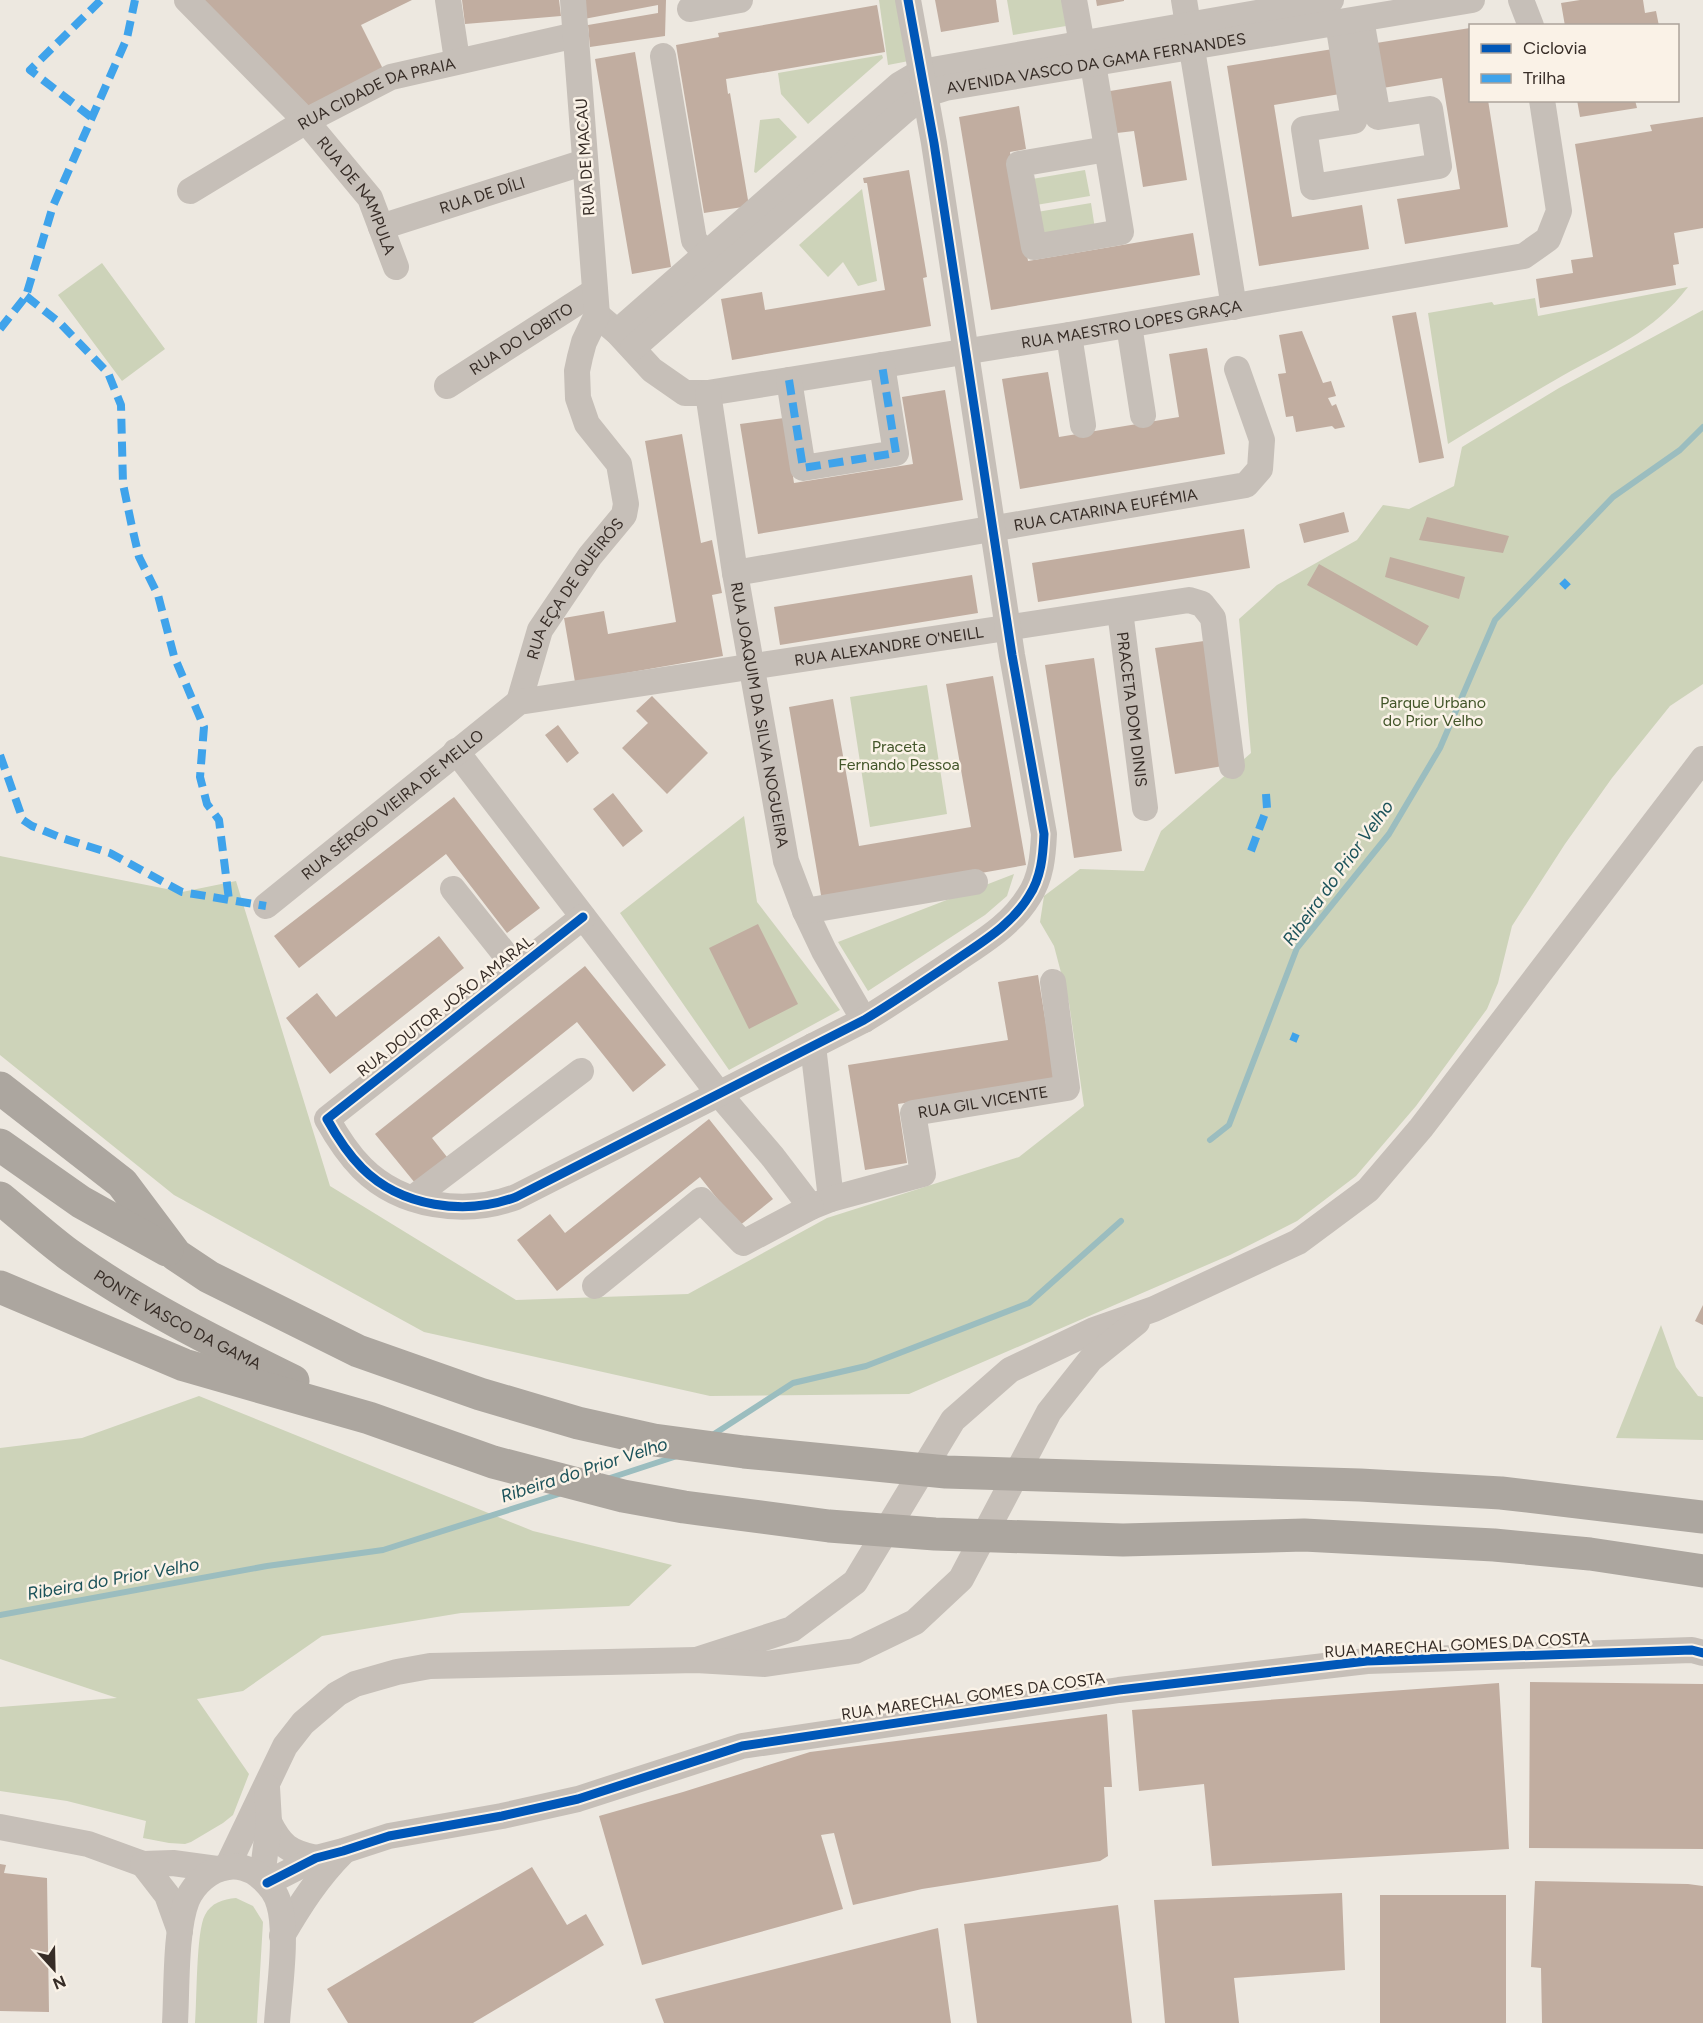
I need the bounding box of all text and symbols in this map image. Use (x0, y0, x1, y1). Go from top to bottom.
legend (1469, 24, 1679, 102)
street label: AVENIDA VASCO DA GAMA FERNANDES (945, 28, 1248, 97)
text: Ciclovia (1523, 37, 1587, 59)
street label: RUA CIDADE DA PRAIA (294, 53, 457, 133)
text: Trilha (1523, 67, 1566, 89)
street label: RUA DE MACAU (571, 97, 599, 217)
street label: RUA DE NAMPULA (313, 132, 400, 257)
street label: RUA DE DÍLI (437, 172, 527, 217)
street label: RUA MAESTRO LOPES GRAÇA (1020, 296, 1243, 352)
street label: RUA DO LOBITO (466, 298, 576, 379)
street label: RUA CATARINA EUFÉMIA (1012, 484, 1199, 534)
street label: RUA EÇA DE QUEIRÓS (522, 514, 627, 662)
street label: RUA JOAQUIM DA SILVA NOGUEIRA (727, 580, 793, 849)
street label: RUA ALEXANDRE O'NEILL (793, 622, 985, 669)
street label: PRACETA DOM DINIS (1113, 631, 1152, 788)
park label: Parque Urbano do Prior Velho (1380, 693, 1486, 730)
street label: RUA SÉRGIO VIEIRA DE MELLO (297, 725, 487, 883)
park label: Praceta Fernando Pessoa (838, 737, 960, 774)
water label: Ribeira do Prior Velho (1278, 796, 1398, 950)
street label: RUA DOUTOR JOÃO AMARAL (353, 931, 537, 1081)
street label: RUA GIL VICENTE (916, 1082, 1050, 1122)
street label: PONTE VASCO DA GAMA (90, 1265, 265, 1373)
water label: Ribeira do Prior Velho (498, 1433, 670, 1507)
water label: Ribeira do Prior Velho (25, 1553, 201, 1605)
street label: RUA MARECHAL GOMES DA COSTA (1324, 1629, 1591, 1661)
street label: RUA MARECHAL GOMES DA COSTA (840, 1668, 1106, 1724)
north arrow (24, 1939, 84, 1999)
text: N (50, 1971, 69, 1994)

